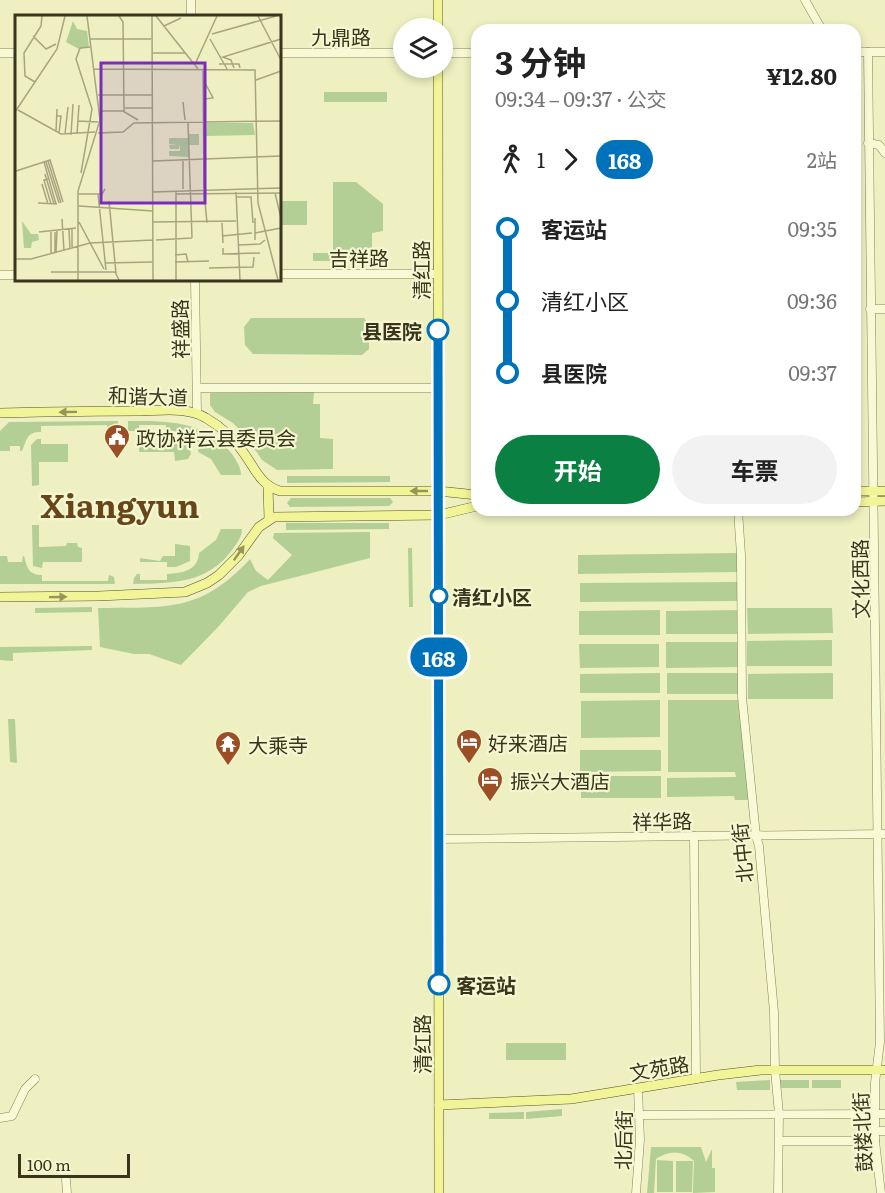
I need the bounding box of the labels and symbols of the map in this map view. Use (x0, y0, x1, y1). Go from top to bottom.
inset map (15, 15, 280, 280)
street label: 九鼎路 (311, 21, 371, 51)
street label: 清红路 (405, 240, 435, 300)
street label: 吉祥路 (329, 242, 389, 272)
street label: 祥盛路 (163, 299, 195, 359)
place label: 县医院 (362, 315, 422, 345)
marker: 县医院 (427, 319, 449, 341)
street label: 和谐大道 (108, 379, 188, 411)
one-way arrow (59, 407, 78, 416)
public building icon: 政协祥云县委员会 (102, 422, 132, 460)
place label: 政协祥云县委员会 (136, 422, 296, 452)
district label: Xiangyun (40, 480, 200, 528)
one-way arrow (409, 486, 428, 496)
street label: 文化西路 (843, 539, 875, 619)
one-way arrow (233, 546, 245, 562)
place label: 清红小区 (452, 581, 532, 611)
marker: 清红小区 (430, 587, 448, 605)
one-way arrow (49, 592, 68, 602)
line badge: 168 (404, 638, 474, 676)
hotel icon: 好来酒店 (454, 727, 484, 765)
place label: 好来酒店 (488, 727, 568, 757)
temple icon: 大乘寺 (213, 729, 243, 767)
place label: 大乘寺 (248, 729, 308, 759)
hotel icon: 振兴大酒店 (475, 765, 505, 803)
place label: 振兴大酒店 (510, 765, 610, 795)
street label: 祥华路 (632, 804, 692, 836)
street label: 北中街 (723, 822, 759, 884)
place label: 客运站 (456, 969, 516, 999)
marker: 客运站 (428, 973, 450, 995)
street label: 清红路 (406, 1014, 436, 1074)
street label: 文苑路 (627, 1047, 691, 1087)
street label: 鼓楼北街 (844, 1091, 878, 1173)
street label: 北后街 (606, 1110, 638, 1170)
scale bar (18, 1151, 130, 1178)

